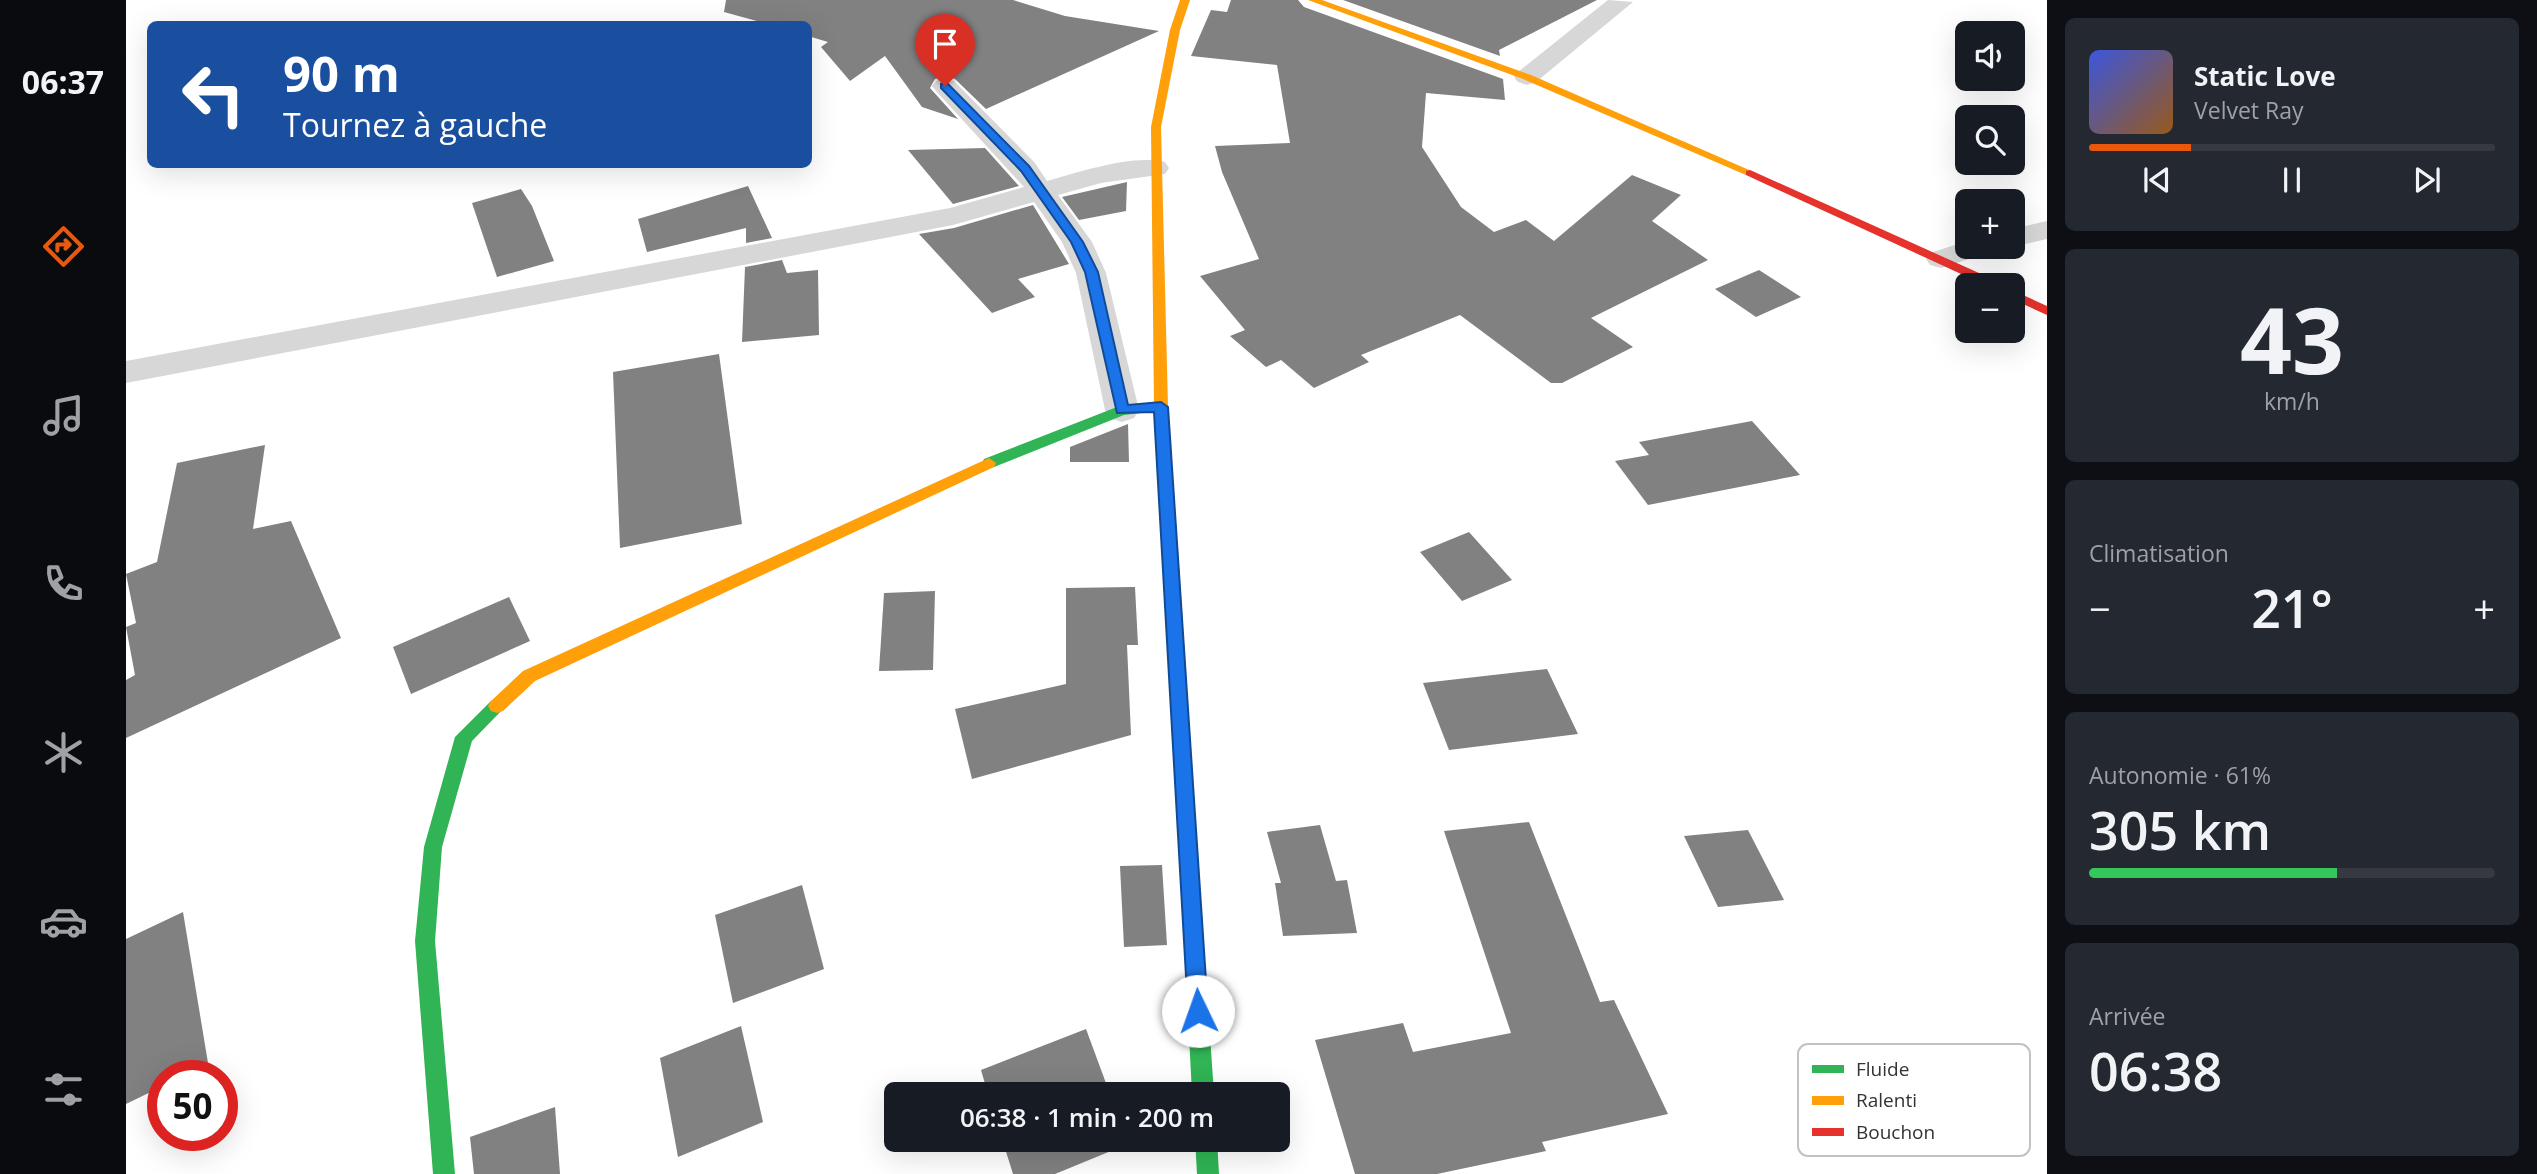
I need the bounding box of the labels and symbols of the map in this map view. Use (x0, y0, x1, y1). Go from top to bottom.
pin (915, 14, 975, 86)
position arrow (1161, 974, 1235, 1048)
legend (1798, 1044, 2030, 1156)
text: Fluide (1856, 1056, 1909, 1082)
speed limit sign: 50 (147, 1060, 238, 1151)
text: Ralenti (1856, 1087, 1917, 1113)
text: Bouchon (1856, 1119, 1935, 1145)

